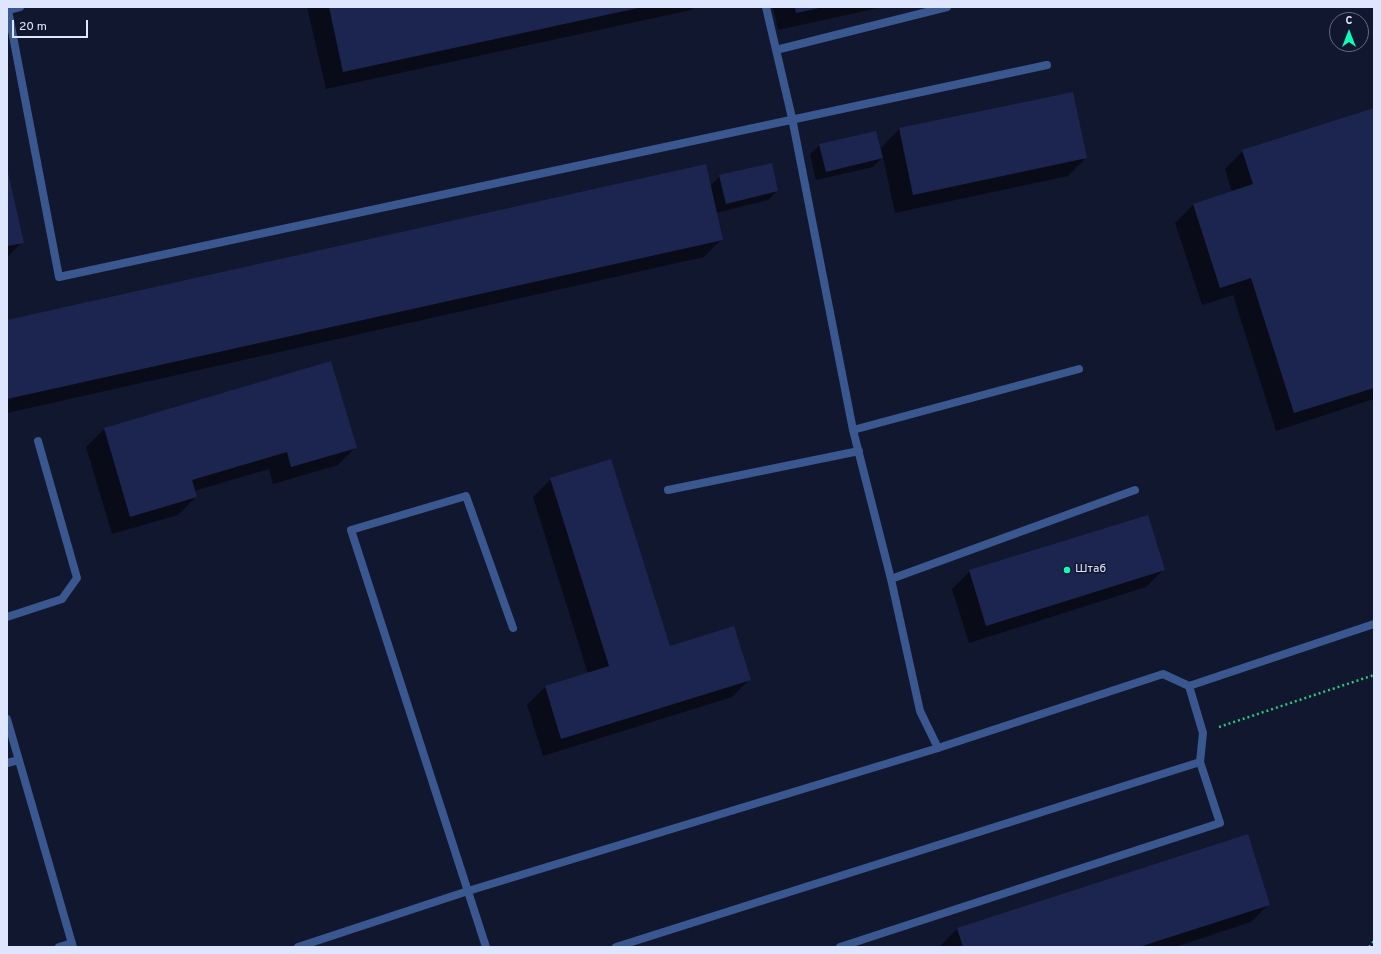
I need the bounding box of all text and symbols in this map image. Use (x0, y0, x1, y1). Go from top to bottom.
scale bar (14, 12, 90, 38)
north arrow (1329, 12, 1369, 52)
text: С (1345, 14, 1353, 28)
text: 20 m (19, 19, 47, 35)
place label: Штаб (1075, 563, 1106, 577)
marker: Штаб (1062, 565, 1072, 575)

